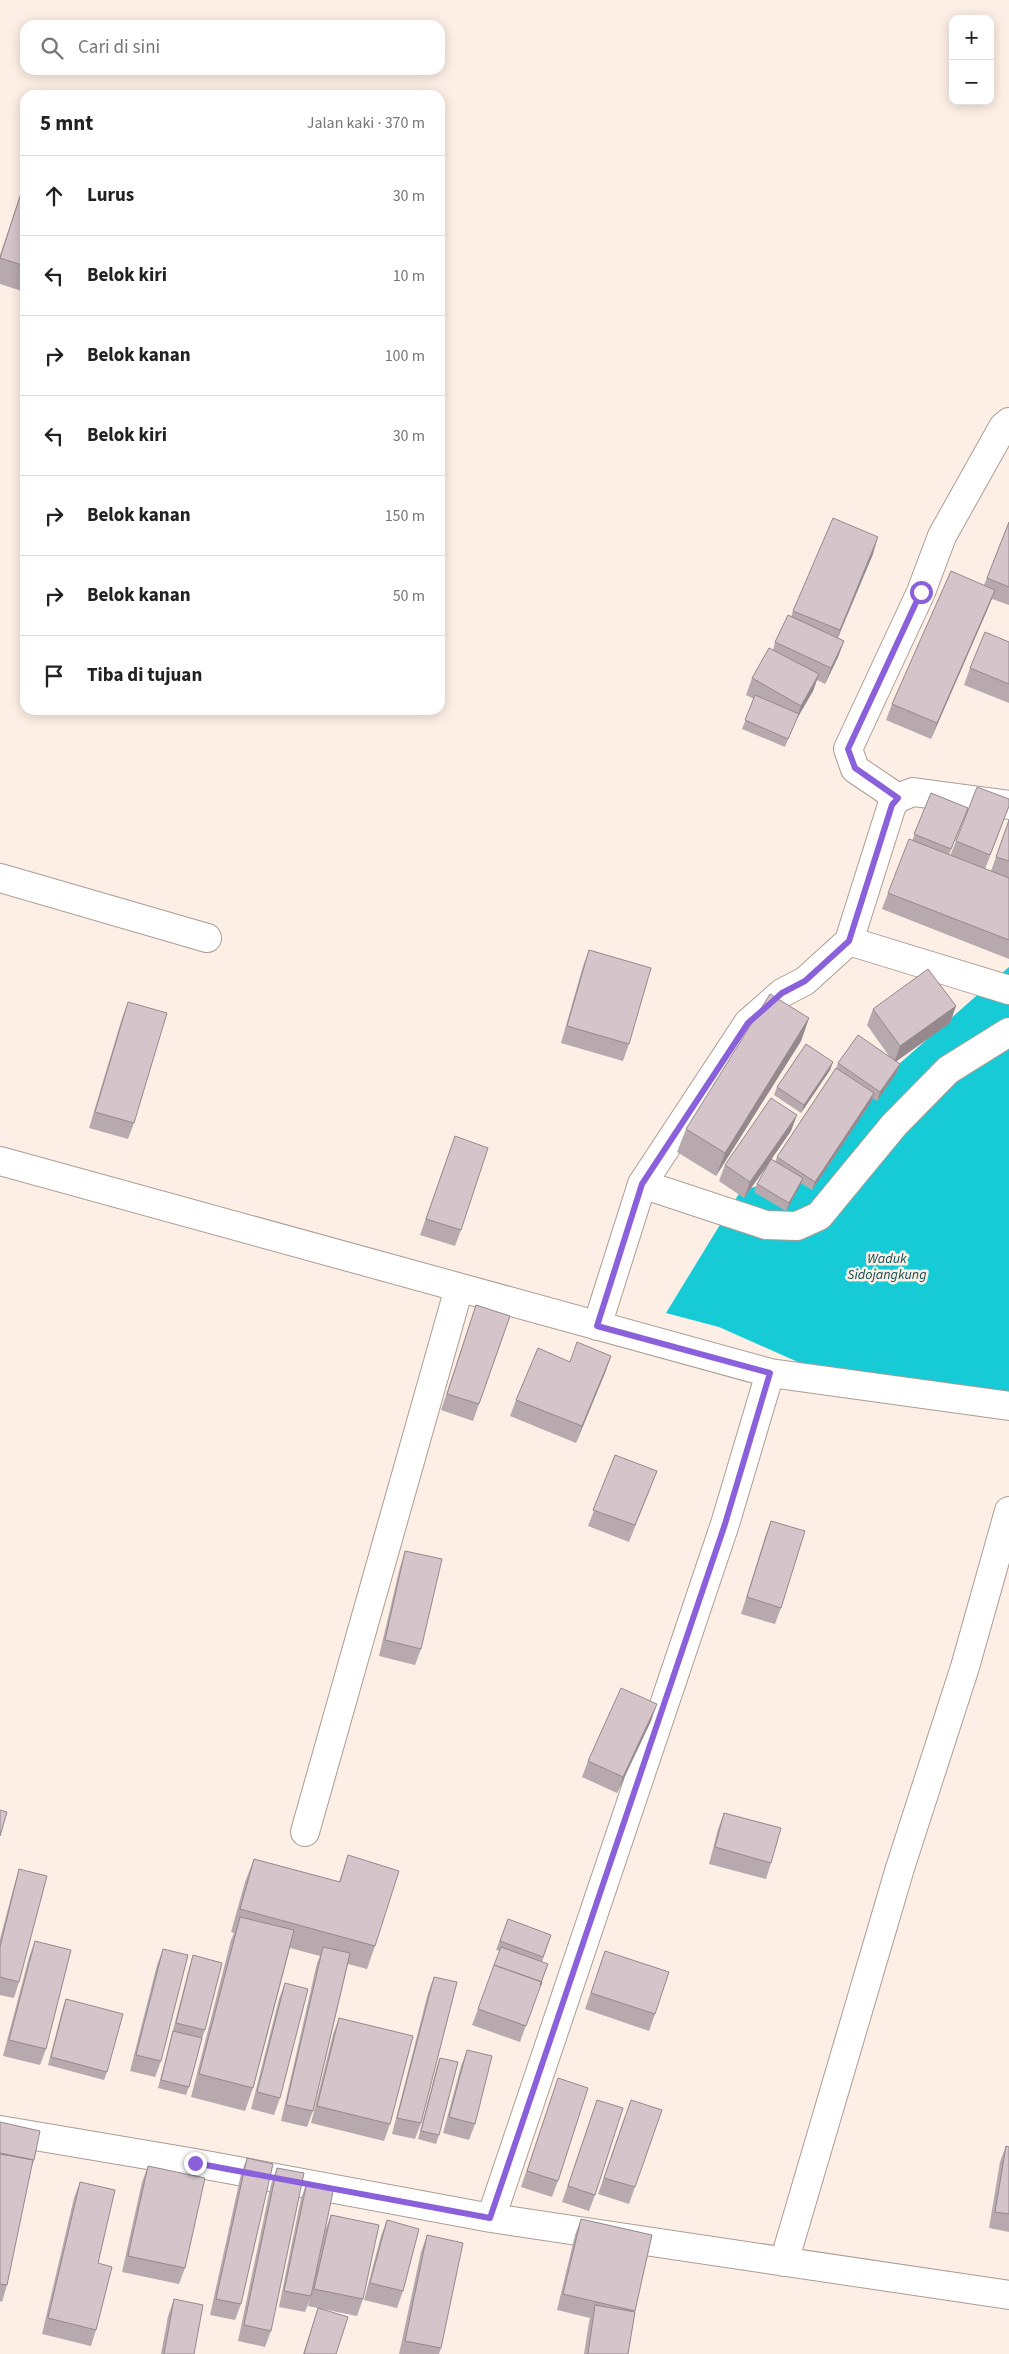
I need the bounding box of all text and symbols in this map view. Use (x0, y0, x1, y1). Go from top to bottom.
map controls (949, 15, 994, 105)
button: + (949, 15, 994, 60)
search box (20, 20, 445, 75)
icon: search (38, 34, 66, 62)
text: Cari di sini (78, 34, 160, 61)
button: − (949, 60, 994, 105)
text: 5 mnt (40, 108, 93, 138)
text: Jalan kaki · 370 m (307, 112, 425, 134)
icon: ahead (40, 182, 68, 210)
text: Lurus (87, 182, 134, 209)
text: 30 m (393, 185, 425, 207)
icon: left (40, 262, 68, 290)
text: Belok kiri (87, 262, 167, 289)
text: 10 m (393, 265, 425, 287)
icon: right (40, 342, 68, 370)
text: Belok kanan (87, 342, 191, 369)
text: 100 m (385, 345, 425, 367)
icon: left (40, 422, 68, 450)
text: Belok kiri (87, 422, 167, 449)
text: 30 m (393, 425, 425, 447)
icon: right (40, 502, 68, 530)
text: Belok kanan (87, 502, 191, 529)
text: 150 m (385, 505, 425, 527)
route start (910, 581, 933, 604)
icon: right (40, 582, 68, 610)
text: Belok kanan (87, 582, 191, 609)
text: 50 m (393, 585, 425, 607)
icon: arrive (40, 662, 68, 690)
text: Tiba di tujuan (87, 662, 202, 689)
water label: Waduk Sidojangkung (847, 1249, 927, 1285)
route end (184, 2152, 207, 2175)

